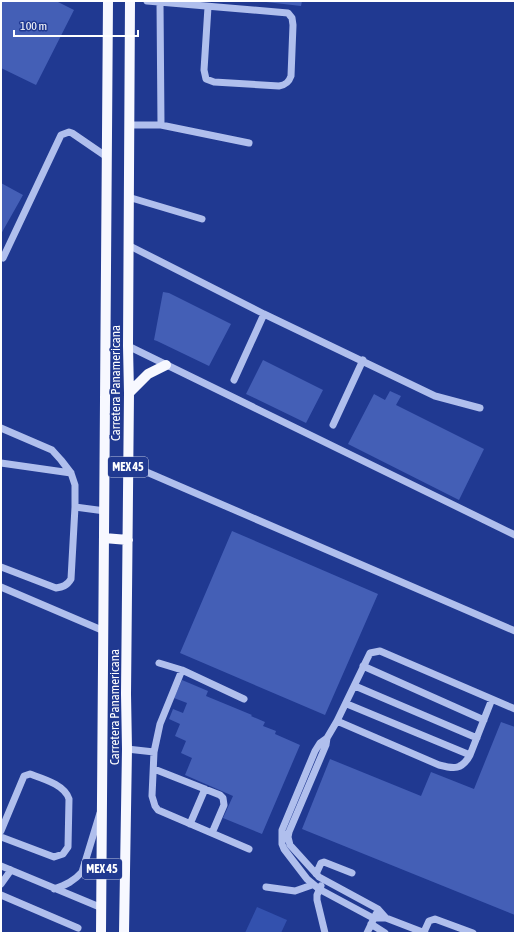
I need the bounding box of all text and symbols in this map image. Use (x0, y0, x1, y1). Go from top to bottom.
scale bar (14, 12, 138, 38)
text: 100 m (20, 19, 47, 33)
street label: Carretera Panamericana (108, 325, 123, 441)
road number: MEX 45 (108, 457, 148, 477)
street label: Carretera Panamericana (107, 649, 122, 765)
road number: MEX 45 (82, 859, 122, 879)

